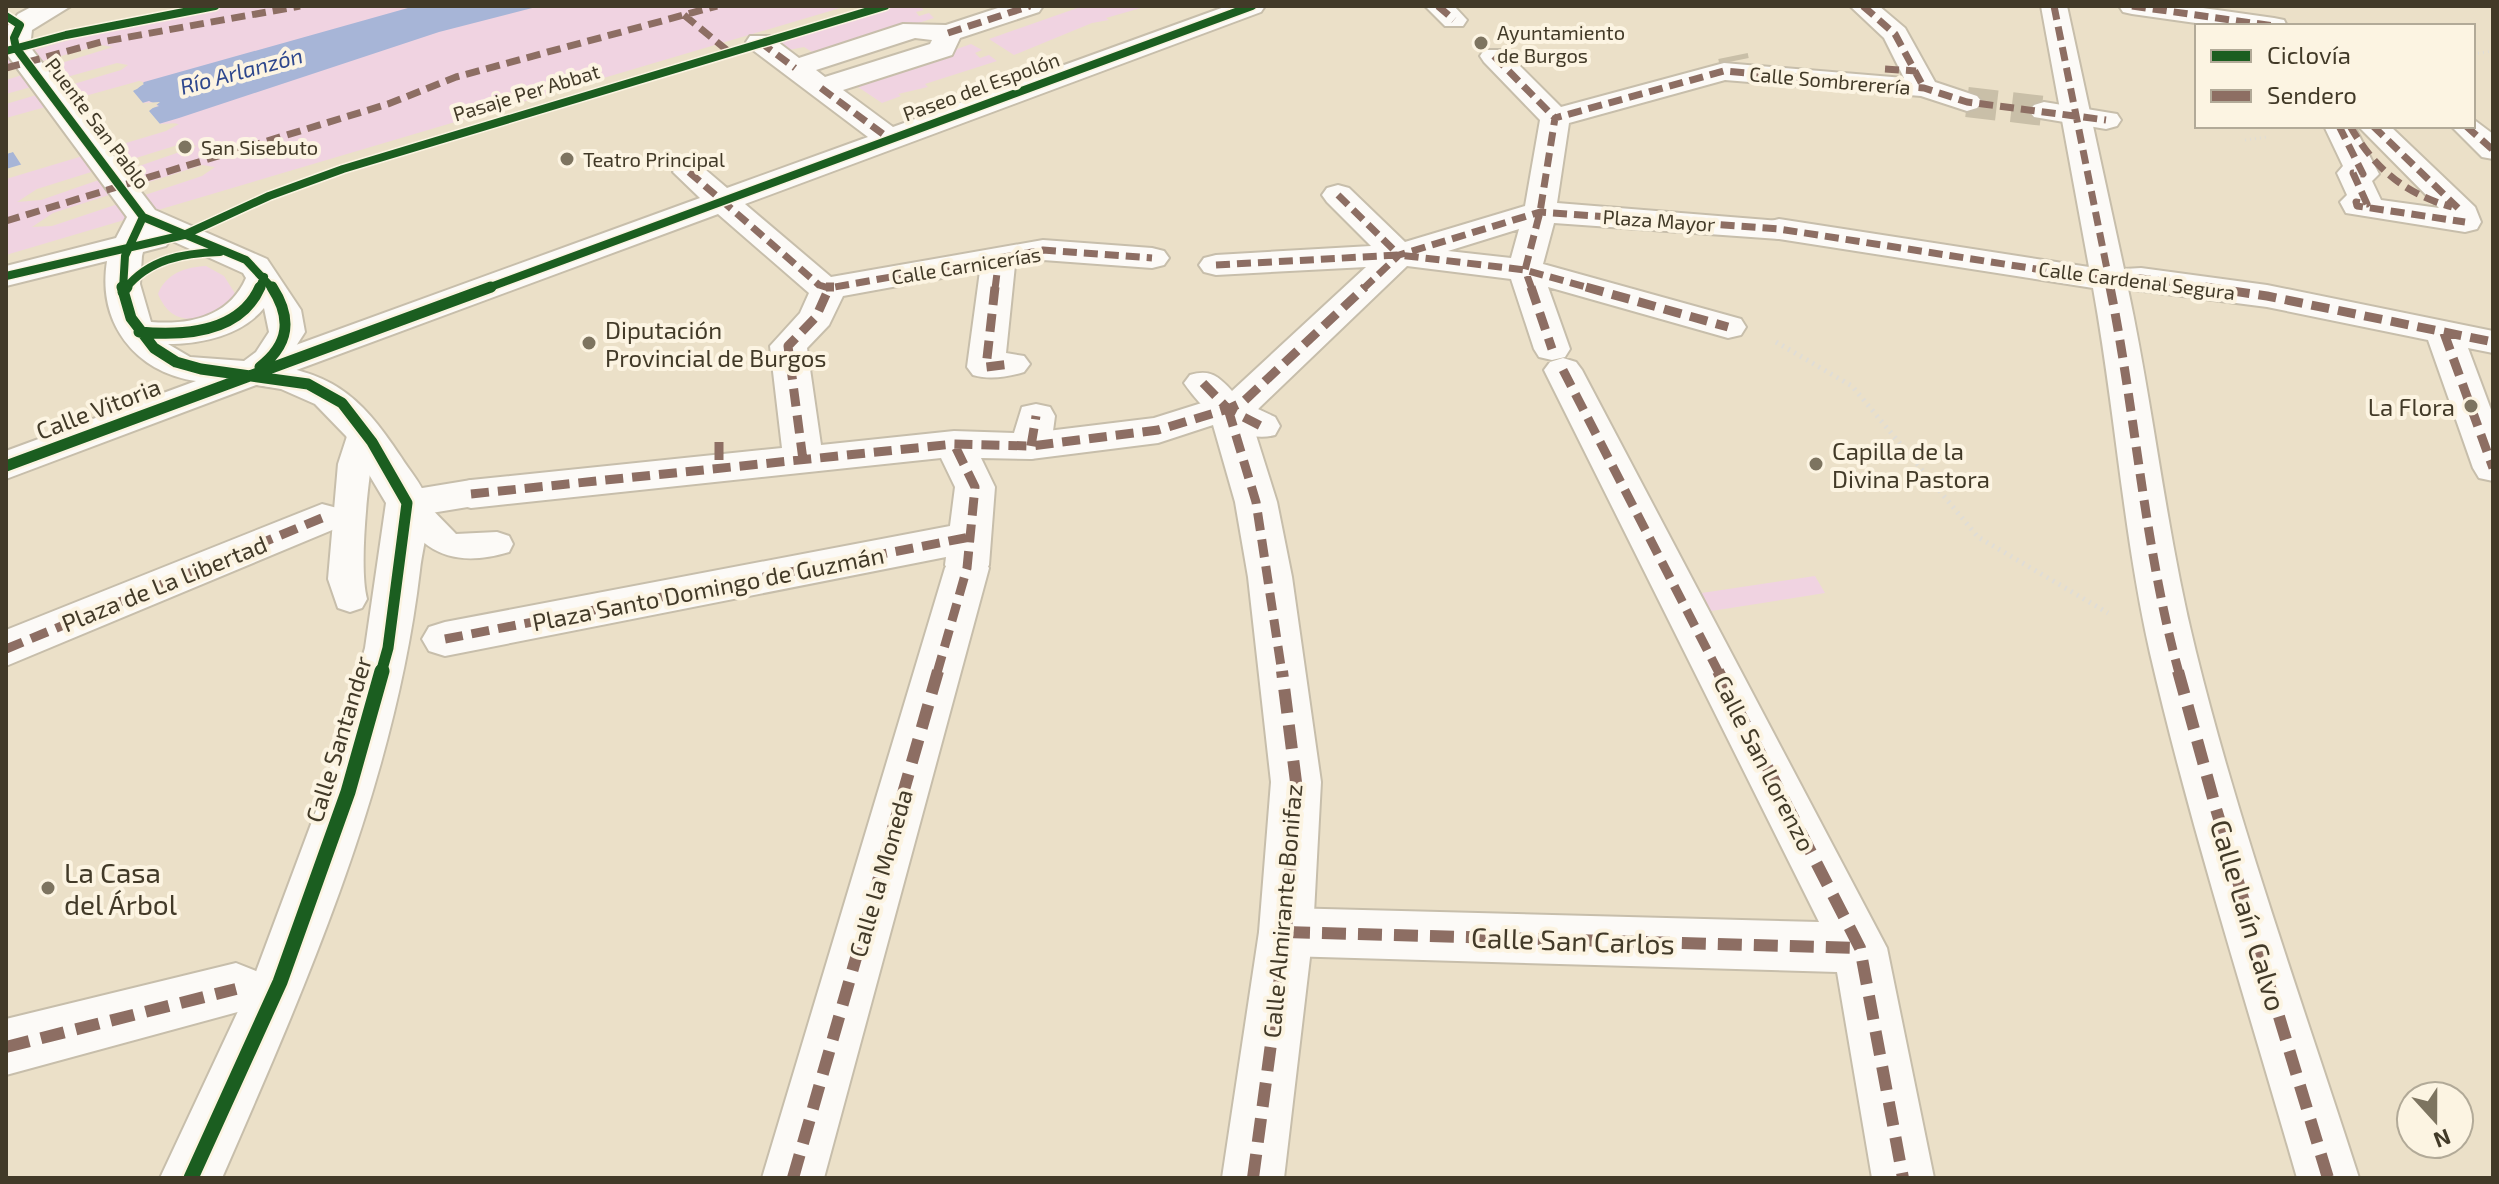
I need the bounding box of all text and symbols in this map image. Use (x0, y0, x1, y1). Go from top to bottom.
place label: Ayuntamiento de Burgos (1497, 20, 1625, 67)
legend (2195, 24, 2475, 128)
marker: Ayuntamiento de Burgos (1472, 34, 1490, 52)
text: Ciclovía (2267, 40, 2351, 69)
water label: Río Arlanzón (177, 41, 305, 99)
street label: Paseo del Espolón (899, 47, 1063, 125)
street label: Puente San Pablo (41, 53, 155, 193)
street label: Pasaje Per Abbat (450, 58, 602, 126)
street label: Calle Sombrerería (1748, 61, 1912, 99)
text: Sendero (2267, 80, 2357, 109)
place label: San Sisebuto (201, 135, 318, 159)
marker: San Sisebuto (176, 138, 194, 156)
place label: Teatro Principal (583, 147, 725, 171)
marker: Teatro Principal (558, 150, 576, 168)
street label: Plaza Mayor (1602, 204, 1716, 236)
street label: Calle Carnicerías (890, 241, 1042, 289)
street label: Calle Cardenal Segura (2037, 256, 2237, 304)
place label: Diputación Provincial de Burgos (605, 315, 827, 372)
marker: Diputación Provincial de Burgos (580, 334, 598, 352)
street label: Calle Vitoria (32, 371, 164, 445)
place label: La Flora (2368, 392, 2455, 421)
marker: La Flora (2462, 397, 2480, 415)
place label: Capilla de la Divina Pastora (1832, 436, 1990, 493)
marker: Capilla de la Divina Pastora (1807, 455, 1825, 473)
street label: Plaza de La Libertad (57, 529, 271, 637)
street label: Plaza Santo Domingo de Guzmán (530, 540, 886, 636)
street label: Calle Santander (299, 652, 377, 826)
street label: Calle San Lorenzo (1708, 670, 1822, 856)
street label: Calle Almirante Bonifaz (1256, 783, 1308, 1039)
street label: Calle la Moneda (842, 786, 918, 960)
street label: Calle Laín Calvo (2204, 815, 2294, 1015)
place label: La Casa del Árbol (64, 855, 178, 921)
marker: La Casa del Árbol (39, 879, 57, 897)
street label: Calle San Carlos (1471, 919, 1675, 961)
north arrow (2395, 1080, 2475, 1160)
text: N (2430, 1125, 2455, 1155)

